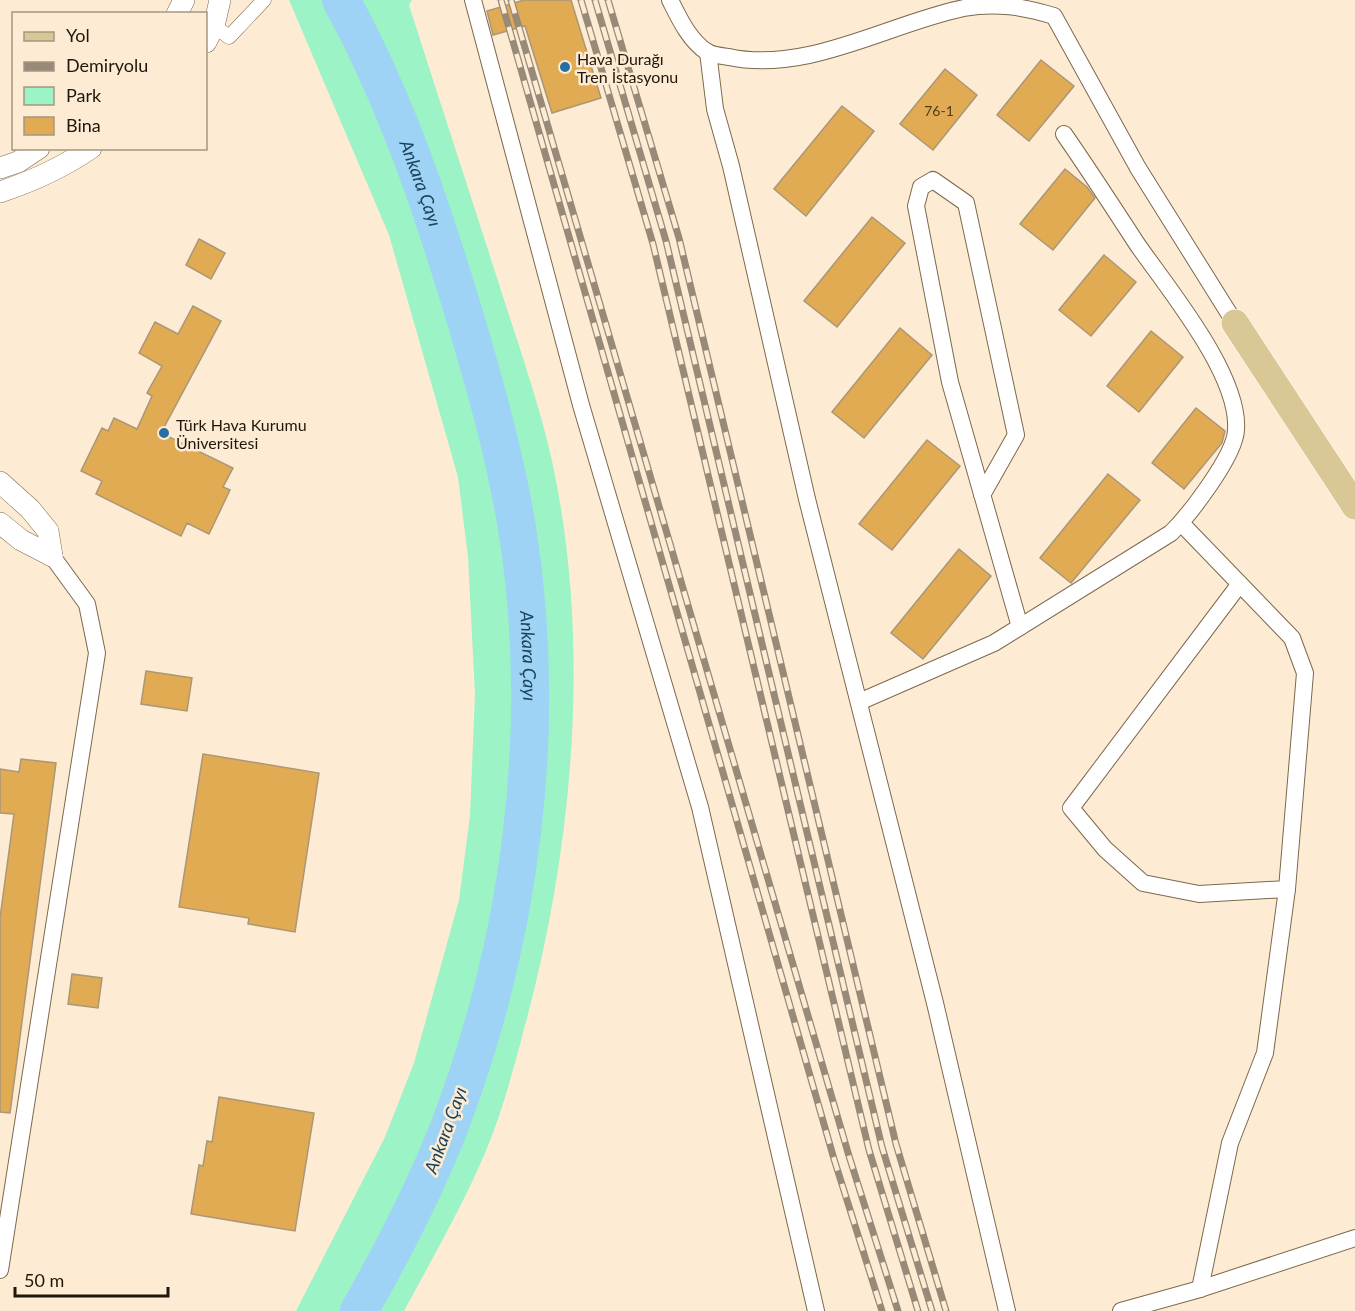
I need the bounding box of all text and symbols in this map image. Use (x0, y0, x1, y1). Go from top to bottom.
legend (12, 12, 207, 150)
text: Yol (66, 24, 90, 46)
place label: Hava Durağı Tren İstasyonu (577, 49, 678, 86)
text: Demiryolu (66, 54, 148, 76)
marker: Hava Durağı Tren İstasyonu (558, 60, 572, 74)
text: Park (66, 84, 102, 106)
house number: 76-1 (924, 102, 954, 119)
text: Bina (66, 114, 101, 136)
water label: Ankara Çayı (395, 136, 447, 229)
place label: Türk Hava Kurumu Üniversitesi (176, 415, 307, 452)
marker: Türk Hava Kurumu Üniversitesi (157, 426, 171, 440)
water label: Ankara Çayı (516, 609, 541, 701)
water label: Ankara Çayı (419, 1084, 471, 1177)
scale bar (15, 1260, 168, 1298)
text: 50 m (24, 1269, 64, 1291)

